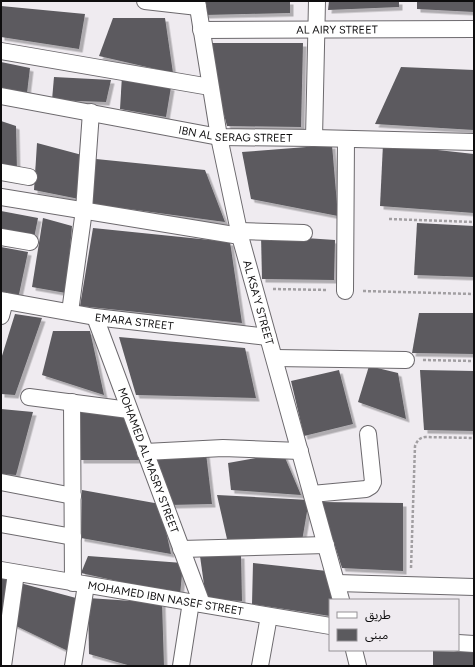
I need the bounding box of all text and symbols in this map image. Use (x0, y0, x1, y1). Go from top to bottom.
street label: AL AIRY STREET (296, 23, 378, 37)
street label: IBN AL SERAG STREET (178, 124, 292, 145)
street label: AL KSA'Y STREET (240, 259, 276, 346)
street label: EMARA STREET (94, 311, 174, 333)
street label: MOHAMED AL MASRY STREET (115, 386, 181, 535)
street label: MOHAMED IBN NASEF STREET (87, 579, 244, 618)
legend (329, 599, 459, 651)
text: طريق (365, 608, 391, 623)
text: مبنى (365, 628, 388, 642)

